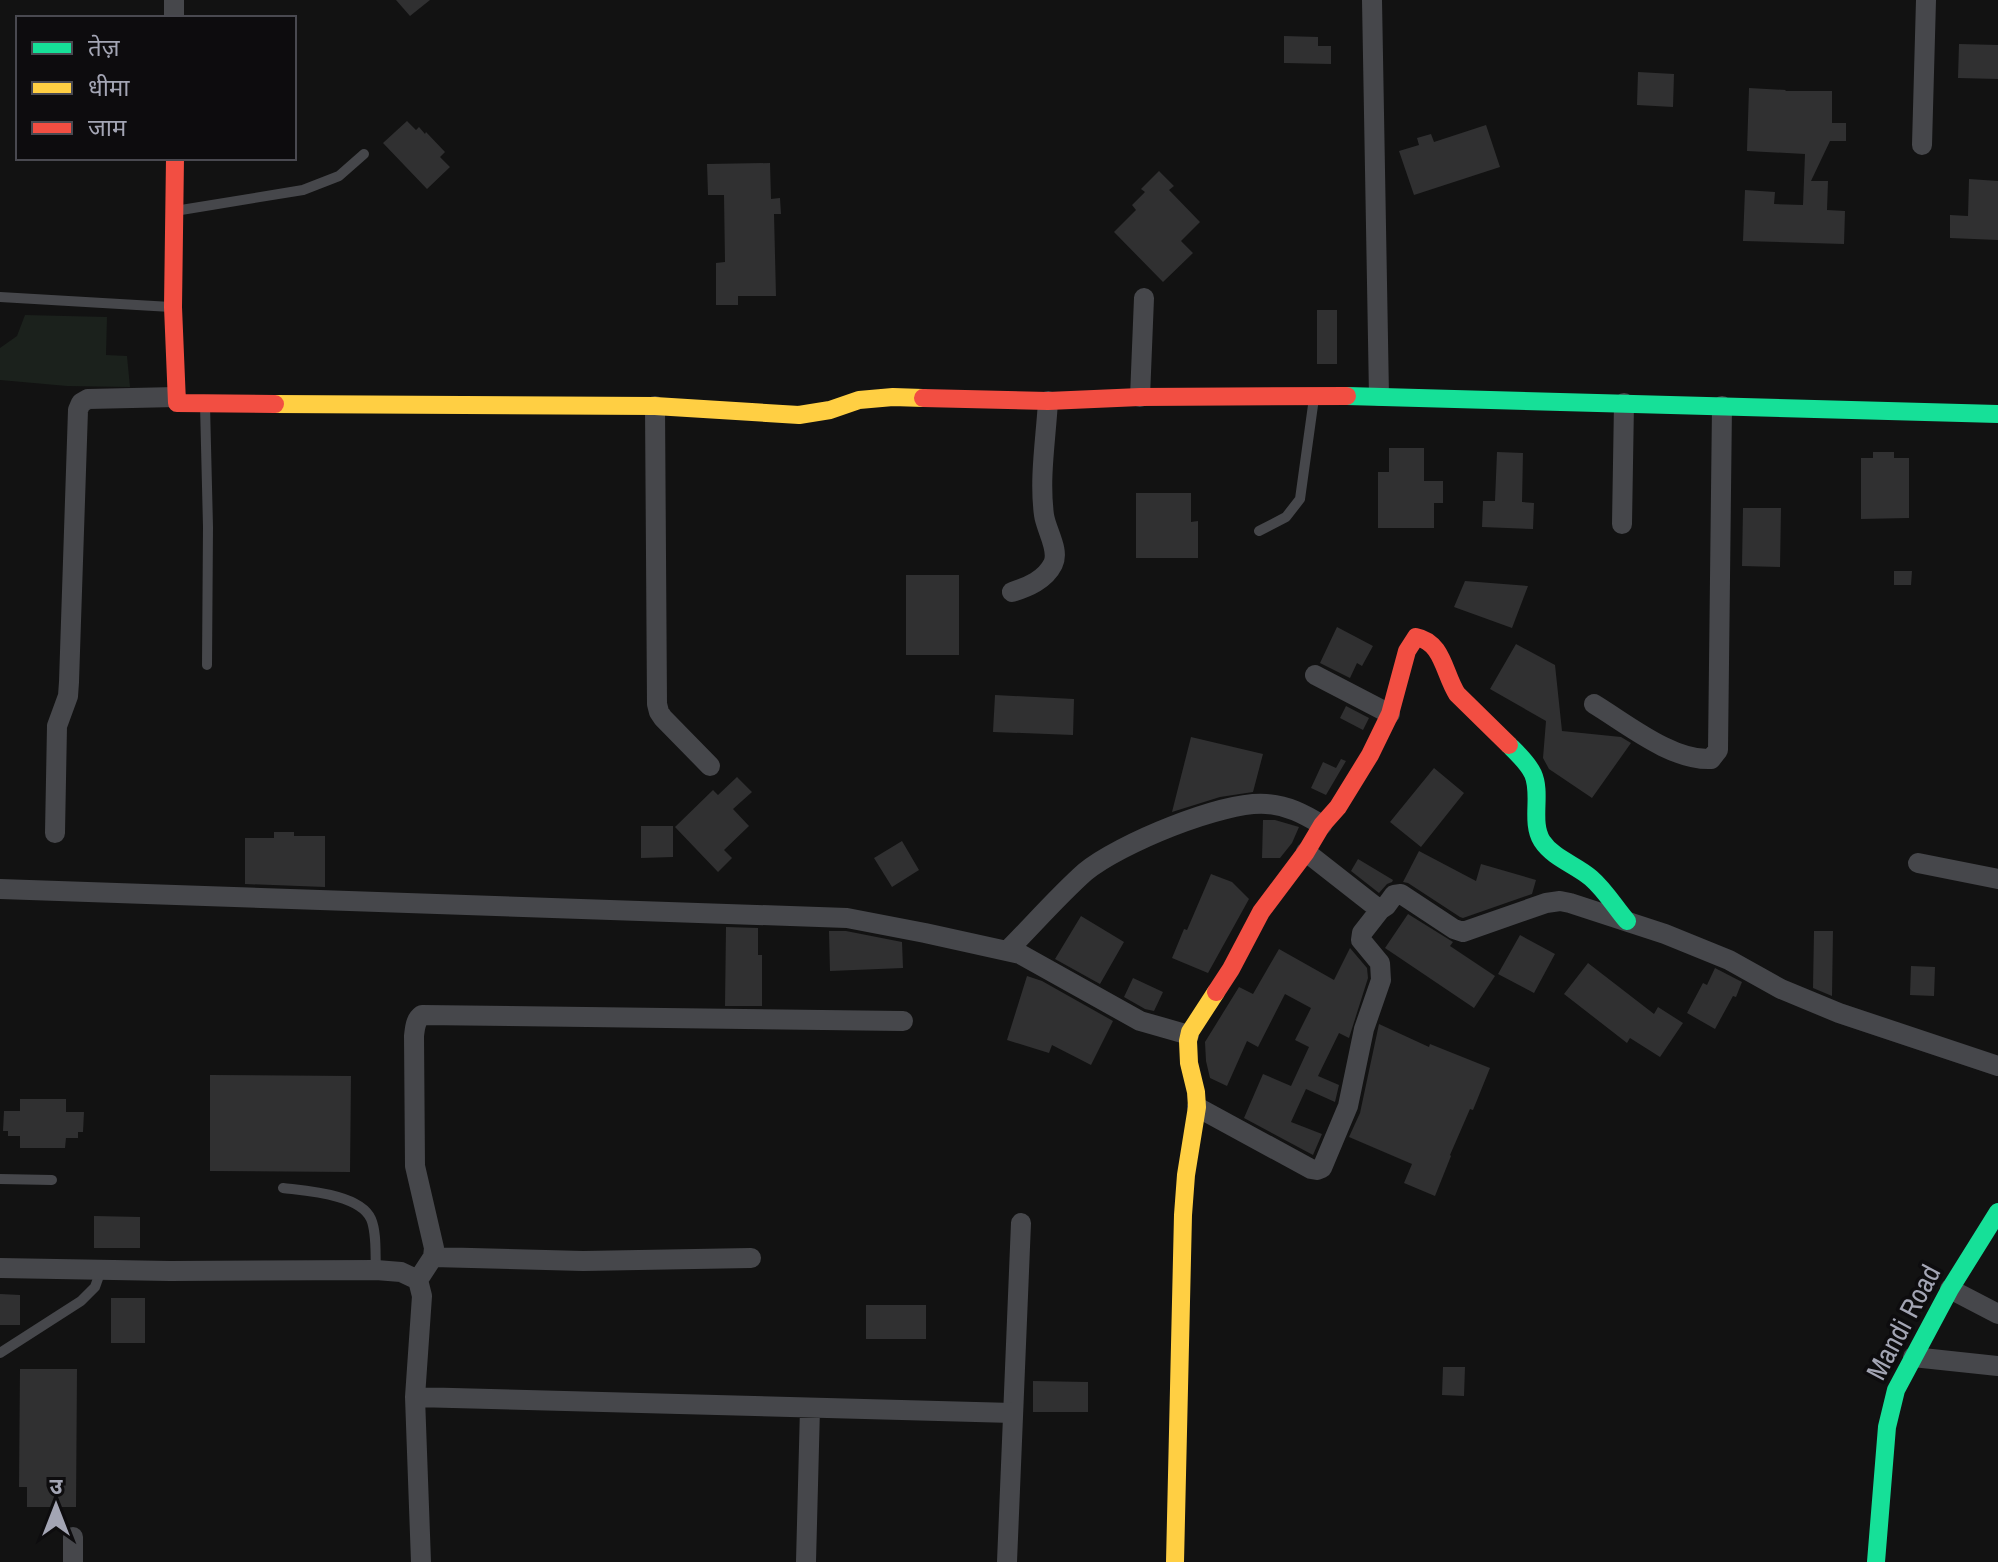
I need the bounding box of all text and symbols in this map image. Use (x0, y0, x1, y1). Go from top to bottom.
legend (16, 16, 296, 160)
text: तेज़ (88, 31, 121, 63)
text: धीमा (88, 71, 130, 103)
text: जाम (88, 111, 127, 143)
street label: Mandi Road (1857, 1258, 1949, 1386)
north arrow (16, 1466, 96, 1546)
text: उ (50, 1471, 64, 1501)

